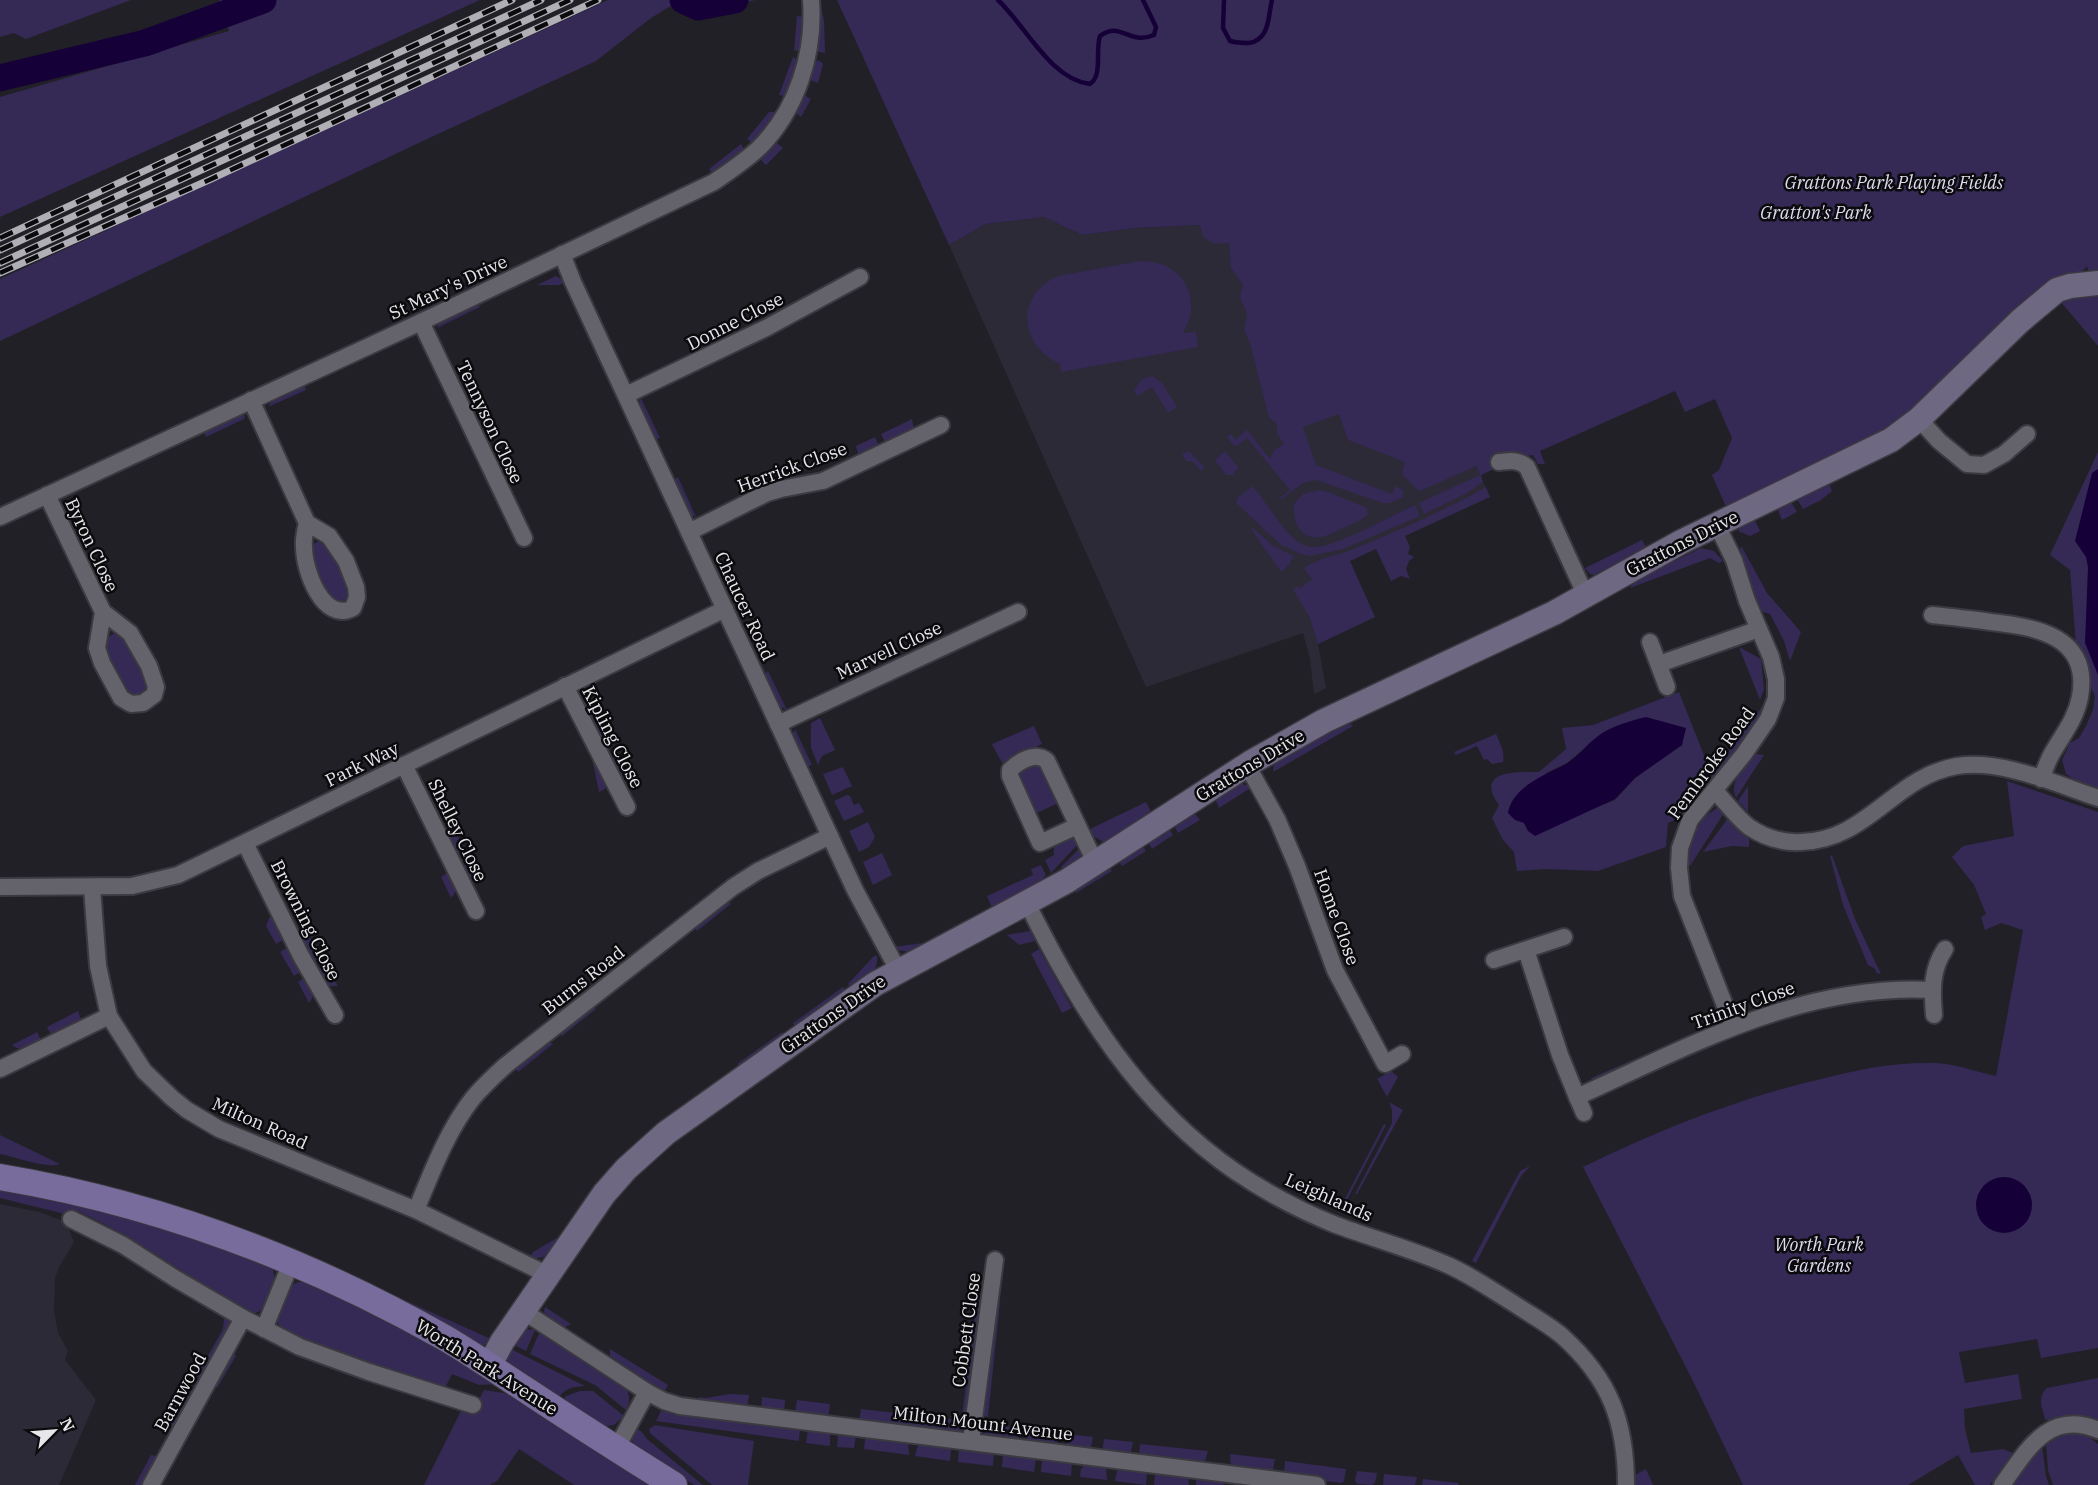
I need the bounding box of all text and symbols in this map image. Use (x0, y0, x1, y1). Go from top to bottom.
park label: Grattons Park Playing Fields (1785, 171, 2004, 194)
park label: Gratton's Park (1760, 201, 1872, 224)
street label: St Mary's Drive (385, 250, 511, 324)
street label: Donne Close (683, 287, 787, 355)
street label: Tennyson Close (451, 357, 529, 487)
street label: Herrick Close (734, 437, 850, 497)
street label: Byron Close (60, 494, 124, 596)
street label: Grattons Drive (1622, 505, 1742, 581)
street label: Chaucer Road (710, 548, 780, 664)
street label: Marvell Close (833, 616, 945, 684)
street label: Kipling Close (577, 682, 649, 792)
street label: Pembroke Road (1662, 702, 1760, 824)
street label: Grattons Drive (1191, 723, 1309, 807)
street label: Park Way (321, 736, 403, 792)
street label: Shelley Close (423, 775, 493, 885)
street label: Browning Close (266, 856, 346, 984)
street label: Home Close (1309, 866, 1365, 968)
street label: Burns Road (537, 941, 629, 1019)
street label: Grattons Drive (776, 969, 890, 1059)
street label: Trinity Close (1688, 976, 1798, 1034)
street label: Milton Road (209, 1092, 311, 1154)
street label: Leighlands (1282, 1167, 1376, 1227)
park label: Worth Park Gardens (1774, 1233, 1864, 1277)
street label: Cobbett Close (947, 1271, 985, 1389)
street label: Worth Park Avenue (412, 1314, 562, 1420)
street label: Barnwood (149, 1348, 211, 1435)
north arrow (24, 1401, 84, 1461)
street label: Milton Mount Avenue (892, 1401, 1074, 1445)
text: N (56, 1415, 79, 1435)

